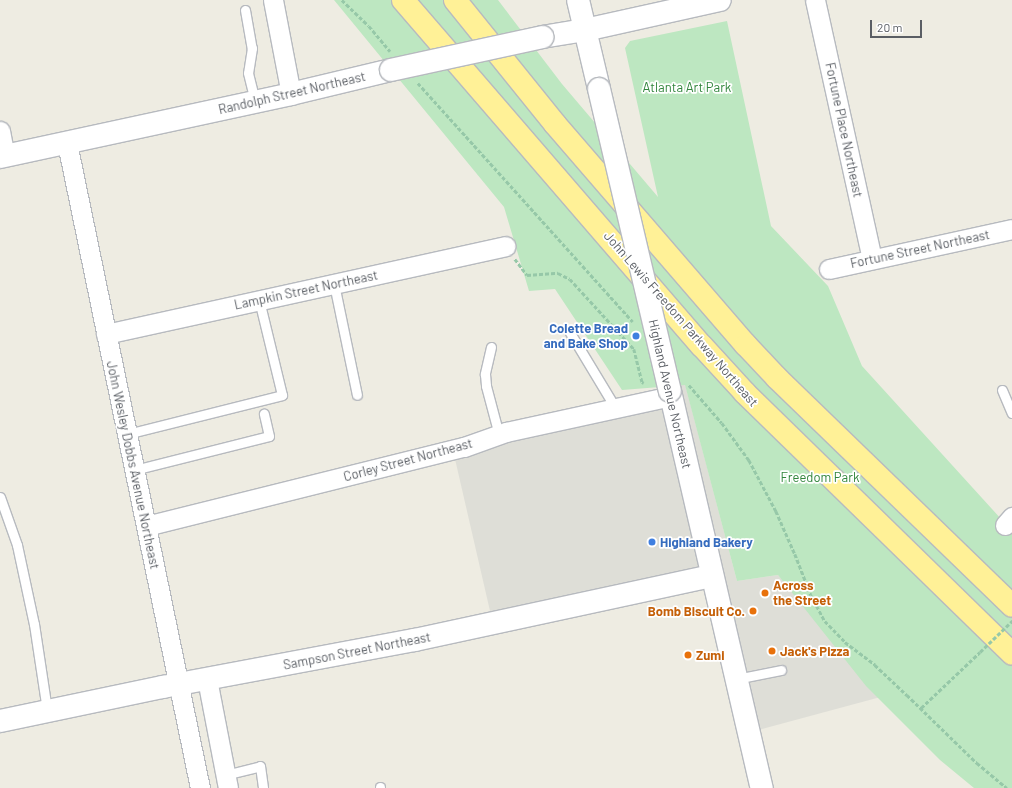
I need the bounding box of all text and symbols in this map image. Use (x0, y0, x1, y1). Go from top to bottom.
scale bar (872, 12, 924, 38)
text: 20 m (877, 20, 903, 34)
street label: Fortune Place Northeast (822, 61, 866, 199)
street label: Randolph Street Northeast (217, 68, 367, 118)
park label: Atlanta Art Park (643, 79, 731, 95)
street label: Fortune Street Northeast (849, 227, 991, 271)
street label: John Lewis Freedom Parkway Northeast (601, 228, 761, 410)
street label: Lampkin Street Northeast (233, 267, 379, 313)
street label: Highland Avenue Northeast (645, 318, 695, 470)
place label: Colette Bread and Bake Shop (544, 321, 628, 352)
marker: Colette Bread and Bake Shop (631, 331, 641, 341)
street label: John Wesley Dobbs Avenue Northeast (103, 360, 163, 570)
street label: Corley Street Northeast (342, 435, 474, 485)
park label: Freedom Park (781, 469, 859, 485)
place label: Highland Bakery (660, 534, 753, 550)
marker: Highland Bakery (647, 537, 657, 547)
place label: Across the Street (773, 578, 831, 609)
marker: Across the Street (760, 588, 770, 598)
place label: Bomb Biscuit Co. (648, 603, 745, 619)
marker: Bomb Biscuit Co. (748, 606, 758, 616)
street label: Sampson Street Northeast (282, 629, 432, 673)
place label: Jack's Pizza (780, 643, 849, 659)
marker: Jack's Pizza (767, 646, 777, 656)
place label: Zumi (696, 647, 724, 663)
marker: Zumi (683, 650, 693, 660)

